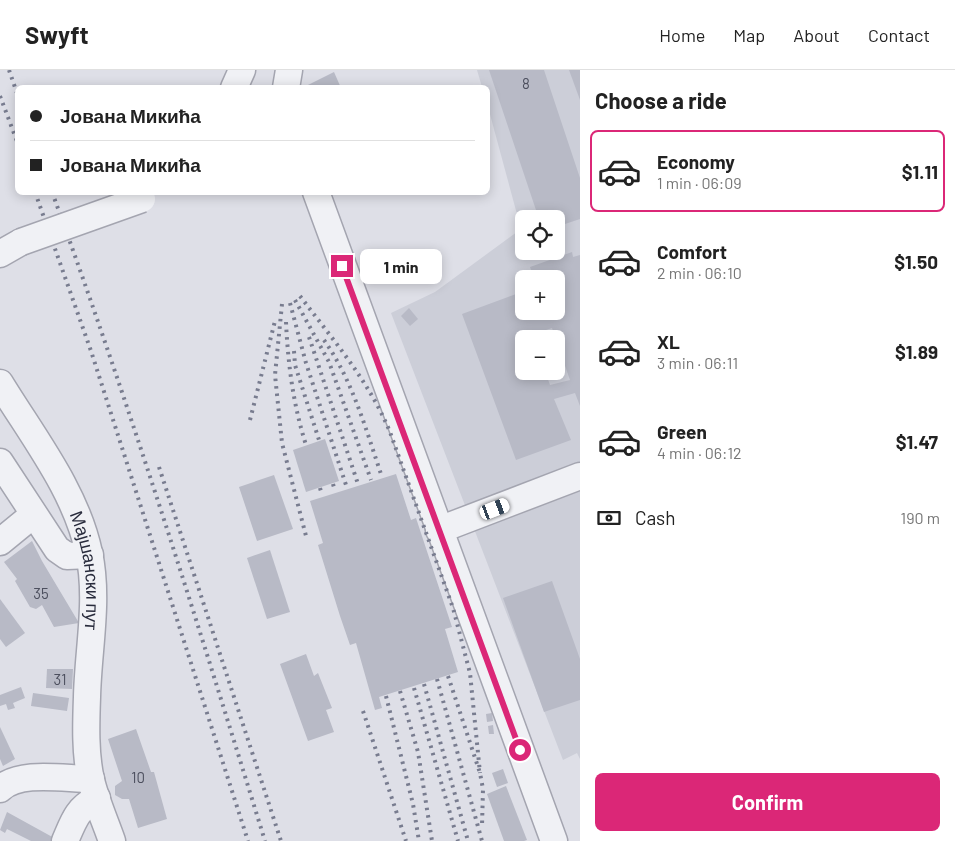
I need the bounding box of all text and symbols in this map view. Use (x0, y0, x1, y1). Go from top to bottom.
text: Swyft (25, 20, 89, 49)
text: Home (659, 24, 705, 46)
text: Map (733, 24, 765, 46)
text: About (793, 24, 840, 46)
text: Contact (868, 24, 930, 46)
house number: 8 (522, 74, 530, 92)
text: Choose a ride (595, 87, 727, 113)
text: Јована Микића (60, 104, 201, 127)
icon: car (597, 149, 642, 194)
text: Economy (657, 150, 735, 173)
text: Јована Микића (60, 153, 201, 176)
text: $1.11 (902, 160, 938, 183)
text: 1 min · 06:09 (657, 173, 742, 192)
map controls (515, 210, 565, 380)
button: locate (515, 210, 565, 260)
icon: car (597, 239, 642, 284)
text: Comfort (657, 240, 727, 263)
callout: 1 min (360, 248, 442, 284)
text: $1.50 (894, 250, 938, 273)
route end (331, 255, 353, 277)
text: 1 min (383, 257, 419, 276)
text: 2 min · 06:10 (657, 263, 742, 282)
button: + (515, 270, 565, 320)
icon: car (597, 329, 642, 374)
button: − (515, 330, 565, 380)
text: XL (657, 330, 680, 353)
text: $1.89 (895, 340, 938, 363)
text: 3 min · 06:11 (657, 353, 738, 372)
icon: car (597, 419, 642, 464)
text: Green (657, 420, 707, 443)
text: $1.47 (896, 430, 938, 453)
text: 4 min · 06:12 (657, 443, 742, 462)
car (478, 497, 511, 521)
icon: cash (595, 504, 623, 532)
text: Cash (635, 506, 676, 529)
street label: Мајшански пут (66, 508, 104, 631)
text: 190 m (901, 508, 940, 527)
house number: 35 (33, 584, 49, 602)
house number: 31 (54, 670, 66, 688)
route start (509, 739, 531, 761)
house number: 10 (131, 768, 145, 786)
button: Confirm (595, 773, 940, 831)

